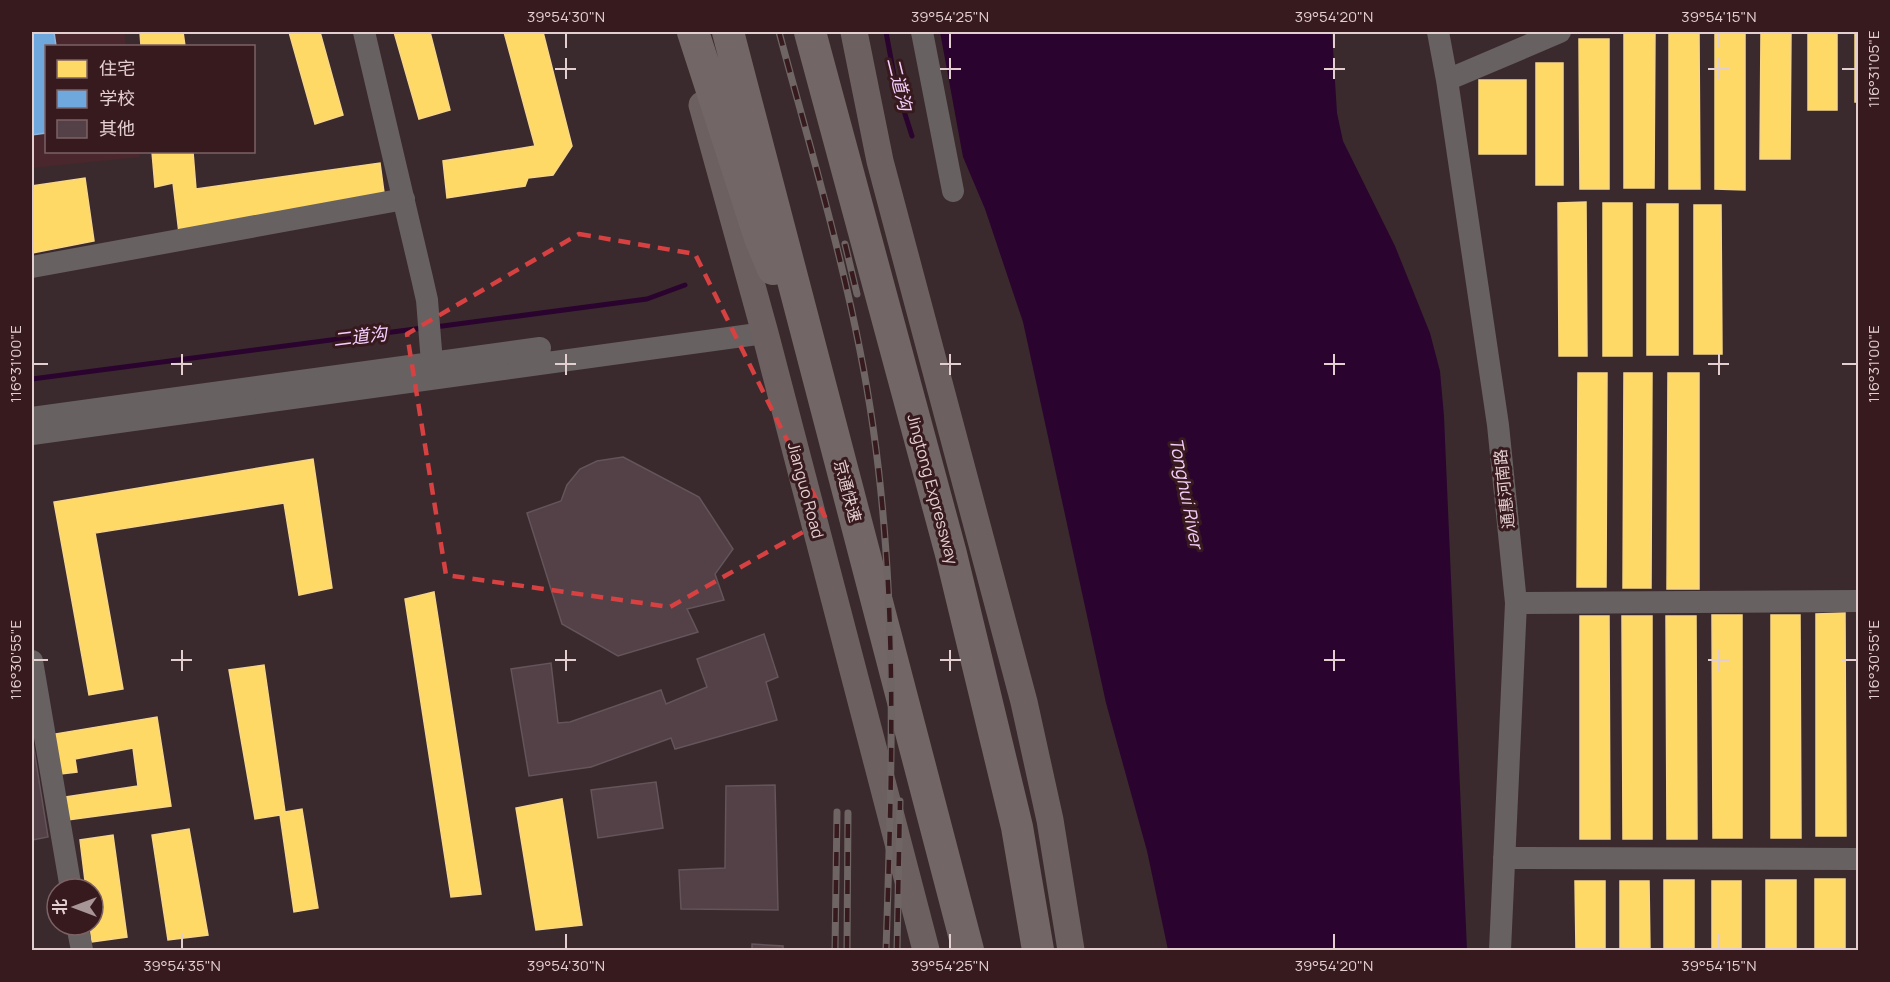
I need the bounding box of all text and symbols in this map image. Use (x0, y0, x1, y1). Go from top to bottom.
text: 39°54'30"N (527, 6, 605, 27)
text: 39°54'25"N (911, 6, 989, 27)
text: 39°54'20"N (1295, 6, 1373, 27)
text: 39°54'15"N (1681, 6, 1757, 27)
text: 116°31'05"E (1863, 30, 1884, 108)
legend (45, 45, 255, 153)
water label: 二道沟 (882, 55, 919, 115)
text: 住宅 (99, 56, 135, 80)
text: 学校 (99, 86, 135, 110)
text: 其他 (99, 116, 135, 140)
water label: 二道沟 (332, 321, 390, 351)
text: 116°31'00"E (5, 325, 26, 403)
text: 116°31'00"E (1863, 325, 1884, 403)
street label: Jingtong Expressway (902, 411, 964, 567)
water label: Tonghui River (1165, 436, 1210, 552)
street label: Jianguo Road (783, 439, 829, 541)
street label: 通惠河南路 (1489, 448, 1519, 530)
street label: 京通快速 (829, 457, 867, 525)
text: 116°30'55"E (5, 620, 26, 700)
text: 116°30'55"E (1863, 620, 1884, 700)
north arrow (45, 877, 105, 937)
text: 北 (49, 899, 71, 915)
text: 39°54'35"N (143, 955, 221, 976)
text: 39°54'30"N (527, 955, 605, 976)
text: 39°54'25"N (911, 955, 989, 976)
text: 39°54'20"N (1295, 955, 1373, 976)
text: 39°54'15"N (1681, 955, 1757, 976)

